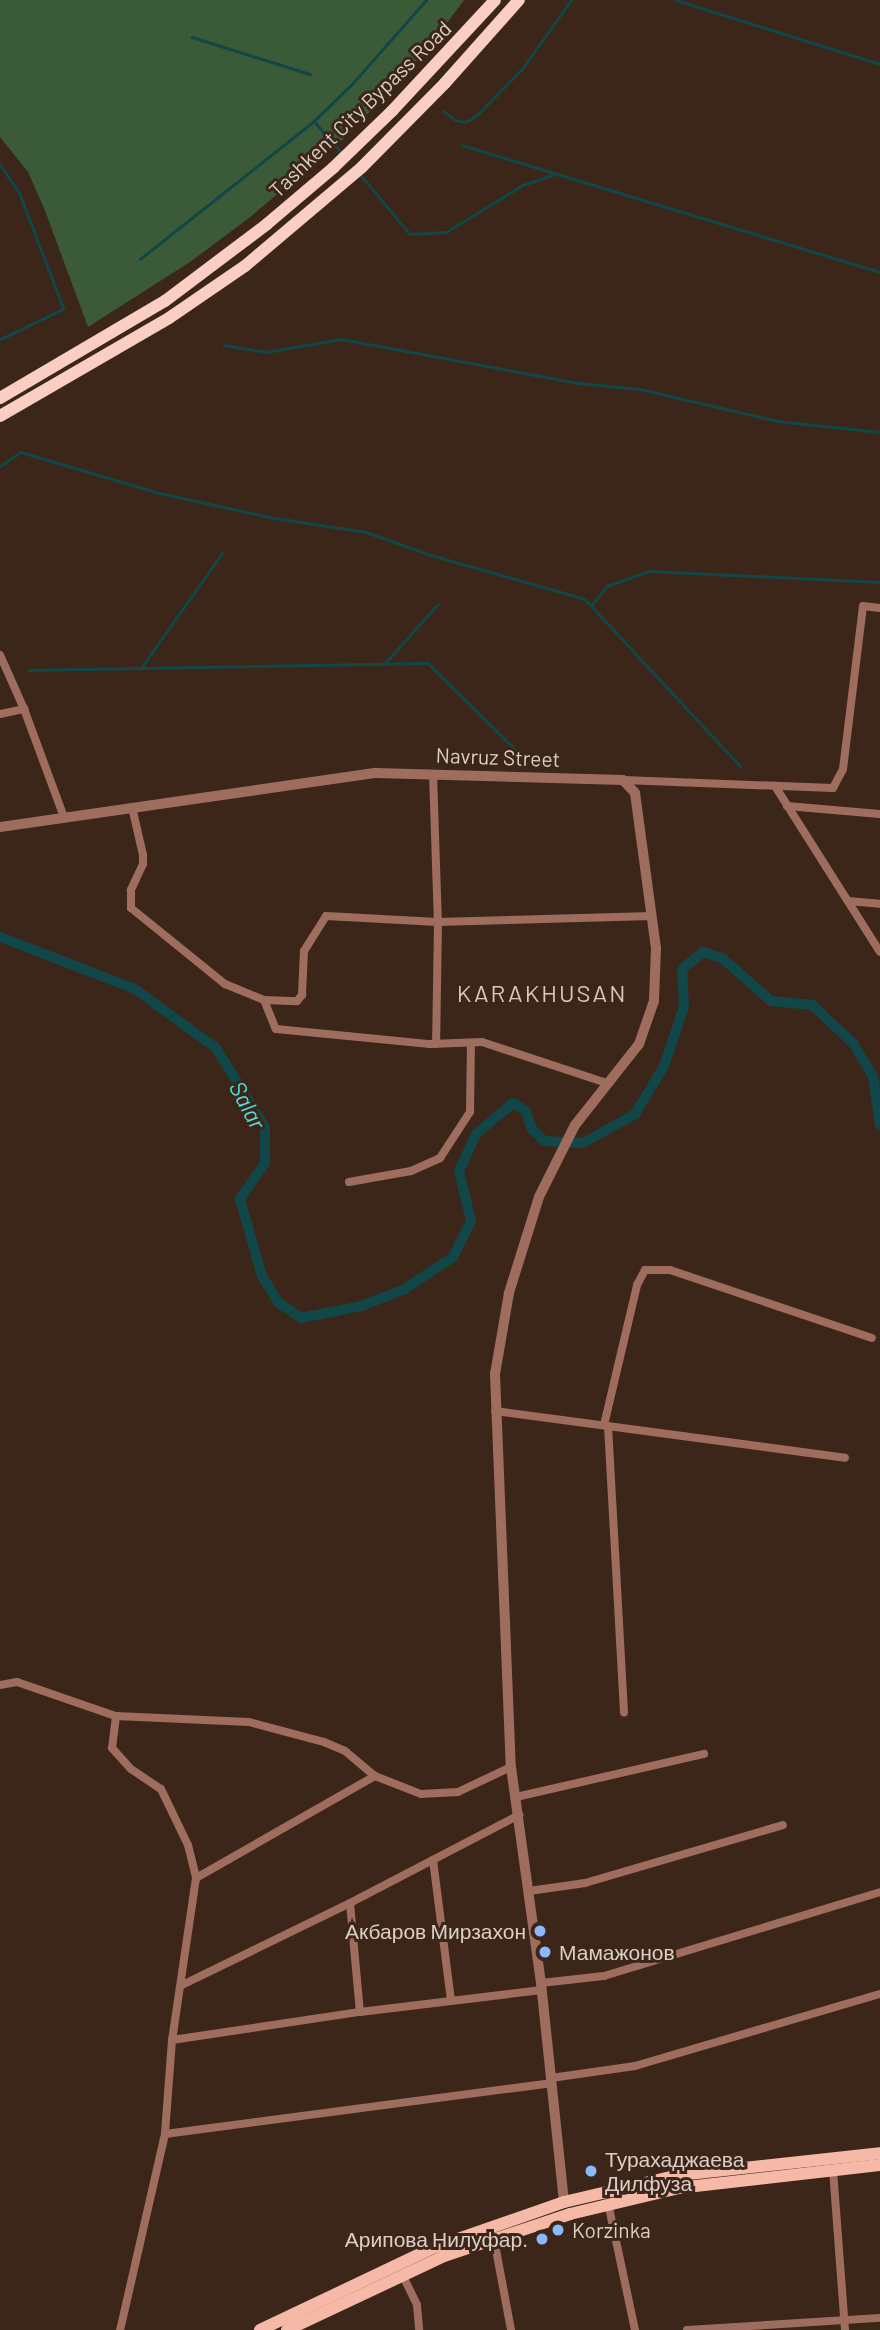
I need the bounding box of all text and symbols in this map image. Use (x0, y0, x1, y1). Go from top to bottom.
street label: Tashkent City Bypass Road (264, 15, 456, 203)
street label: Navruz Street (435, 742, 561, 772)
district label: KARAKHUSAN (458, 979, 626, 1007)
water label: Salar (224, 1076, 272, 1134)
place label: Акбаров Мирзахон (345, 1918, 526, 1944)
marker: Акбаров Мирзахон (532, 1923, 548, 1939)
place label: Мамажонов (559, 1939, 675, 1965)
marker: Мамажонов (537, 1944, 553, 1960)
place label: Турахаджаева Дилфуза (605, 2146, 744, 2196)
marker: Турахаджаева Дилфуза (583, 2163, 599, 2179)
place label: Korzinka (572, 2217, 651, 2243)
marker: Korzinka (550, 2222, 566, 2238)
place label: Арипова Нилуфар. (345, 2226, 528, 2252)
marker: Арипова Нилуфар. (534, 2231, 550, 2247)

